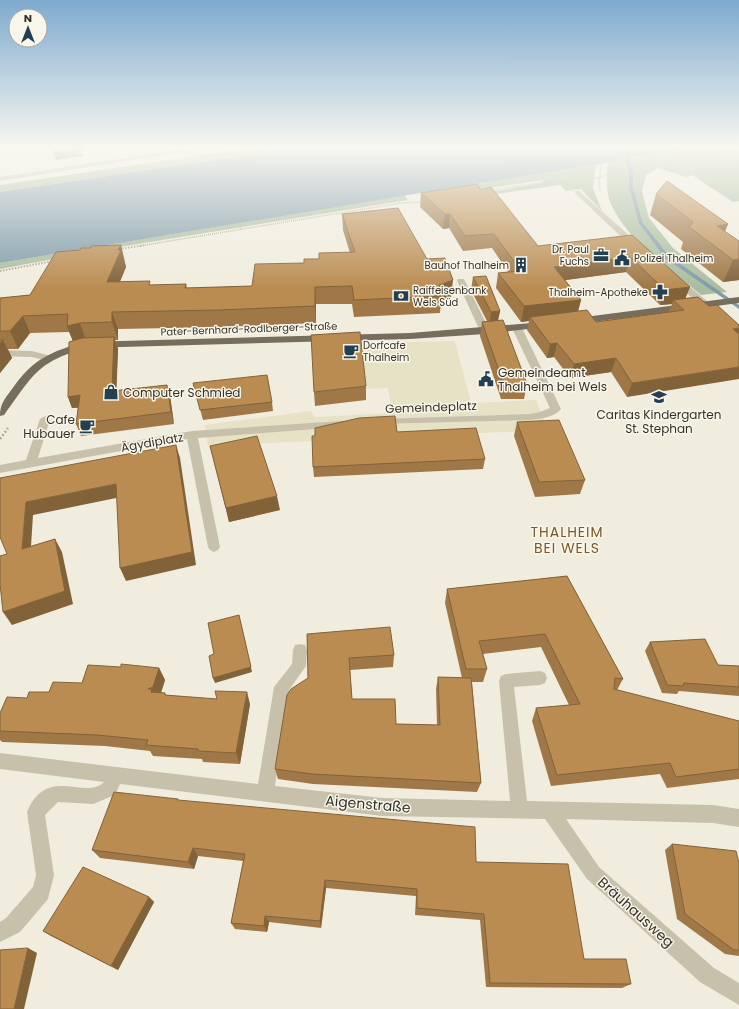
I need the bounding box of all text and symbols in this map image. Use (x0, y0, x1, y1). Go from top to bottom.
north arrow (8, 8, 48, 48)
text: N (24, 10, 32, 26)
place label: Dr. Paul Fuchs (552, 242, 589, 269)
office icon: Dr. Paul Fuchs (592, 246, 610, 264)
public building icon: Polizei Thalheim (613, 249, 631, 267)
place label: Polizei Thalheim (634, 251, 713, 266)
building icon: Bauhof Thalheim (512, 256, 530, 274)
place label: Bauhof Thalheim (425, 258, 509, 273)
place label: Raiffeisenbank Wels Süd (413, 283, 487, 310)
pharmacy icon: Thalheim-Apotheke (651, 283, 669, 301)
place label: Thalheim-Apotheke (549, 285, 648, 300)
bank icon: Raiffeisenbank Wels Süd (392, 287, 410, 305)
street label: Pater-Bernhard-Rodlberger-Straße (160, 318, 338, 340)
place label: Dorfcafe Thalheim (363, 338, 409, 365)
cafe icon: Dorfcafe Thalheim (342, 342, 360, 360)
place label: Gemeindeamt Thalheim bei Wels (498, 364, 607, 395)
public building icon: Gemeindeamt Thalheim bei Wels (477, 370, 495, 388)
shop icon: Computer Schmied (102, 383, 120, 401)
place label: Computer Schmied (123, 384, 240, 401)
school or university icon: Caritas Kindergarten St. Stephan (650, 388, 668, 406)
street label: Gemeindeplatz (385, 397, 477, 417)
place label: Caritas Kindergarten St. Stephan (597, 406, 721, 437)
place label: Cafe Hubauer (23, 411, 76, 442)
cafe icon: Cafe Hubauer (78, 417, 96, 435)
street label: Ägydiplatz (119, 428, 185, 456)
district label: THALHEIM BEI WELS (530, 522, 604, 558)
street label: Aigenstraße (325, 790, 412, 818)
street label: Bräuhausweg (593, 872, 679, 952)

